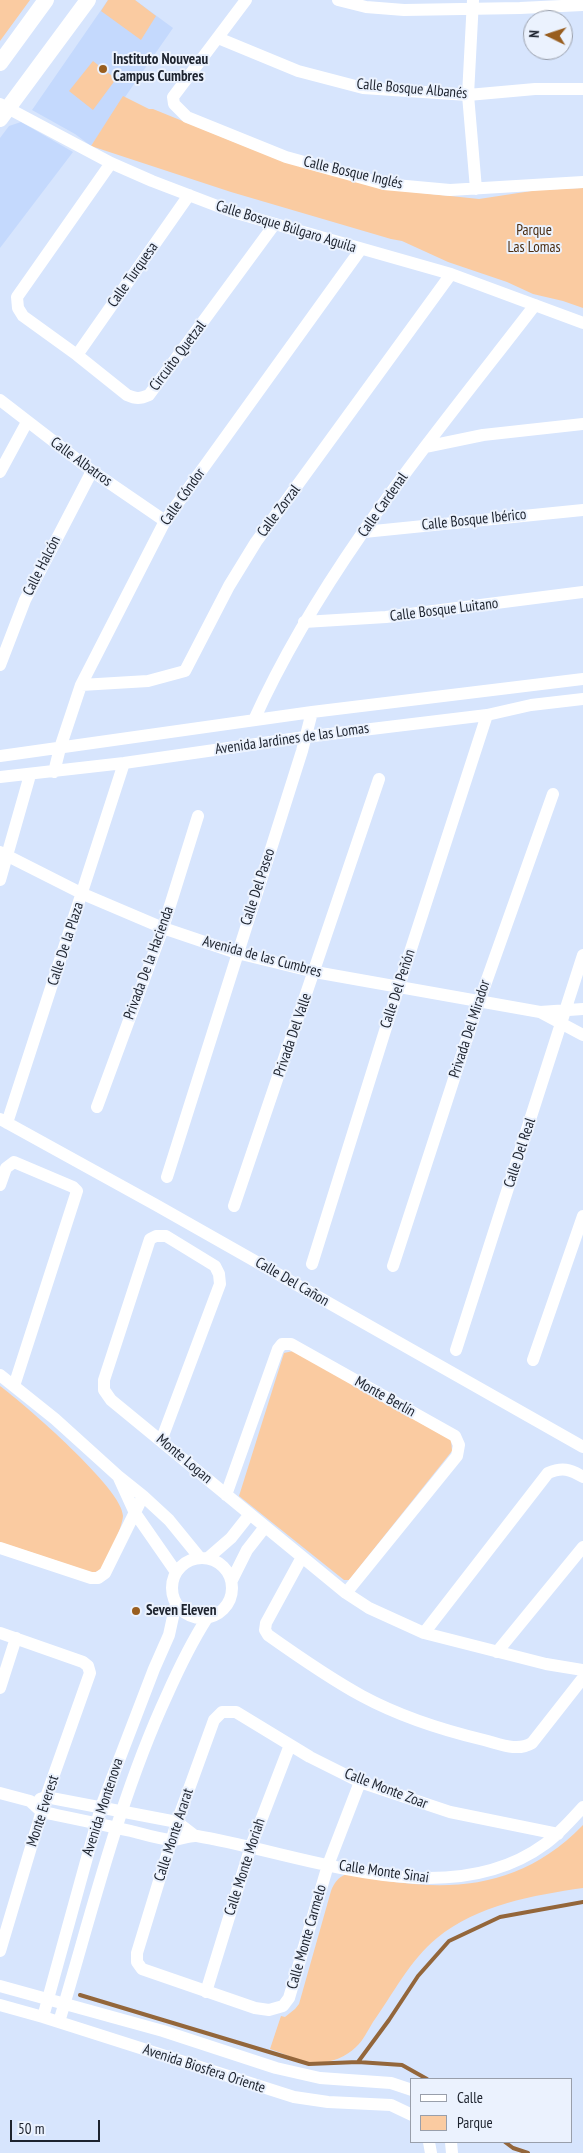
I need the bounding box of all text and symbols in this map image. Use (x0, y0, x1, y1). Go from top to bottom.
north arrow (523, 10, 573, 60)
text: N (525, 30, 543, 38)
place label: Instituto Nouveau Campus Cumbres (113, 51, 208, 86)
marker: Instituto Nouveau Campus Cumbres (97, 63, 109, 75)
street label: Calle Bosque Albanés (356, 75, 468, 103)
street label: Calle Bosque Inglés (302, 153, 404, 193)
street label: Calle Bosque Búlgaro Aguila (214, 197, 358, 257)
park label: Parque Las Lomas (507, 222, 561, 257)
street label: Calle Turquesa (104, 239, 162, 311)
street label: Circuito Quetzal (146, 317, 210, 395)
street label: Calle Albatros (47, 434, 115, 490)
street label: Calle Cóndor (157, 465, 209, 529)
street label: Calle Cardenal (354, 469, 412, 541)
street label: Calle Zorzal (254, 481, 304, 541)
street label: Calle Bosque Ibérico (421, 506, 527, 534)
street label: Calle Halcón (19, 533, 65, 599)
street label: Calle Bosque Luitano (389, 594, 499, 626)
street label: Avenida Jardines de las Lomas (214, 719, 370, 759)
street label: Calle Del Paseo (237, 846, 279, 928)
street label: Calle De la Plaza (44, 900, 88, 988)
street label: Privada De la Hacienda (120, 904, 178, 1022)
street label: Avenida de las Cumbres (200, 932, 324, 982)
street label: Calle Del Peñón (377, 947, 419, 1031)
street label: Privada Del Mirador (446, 978, 494, 1080)
street label: Privada Del Valle (270, 991, 316, 1079)
street label: Calle Del Real (500, 1116, 540, 1190)
street label: Calle Del Cañon (252, 1254, 332, 1310)
street label: Monte Berlín (351, 1373, 419, 1421)
street label: Monte Logan (153, 1431, 215, 1487)
place label: Seven Eleven (146, 1602, 216, 1620)
marker: Seven Eleven (130, 1605, 142, 1617)
street label: Avenida Montenova (79, 1756, 127, 1858)
street label: Calle Monte Zoar (342, 1765, 430, 1813)
street label: Monte Everest (23, 1773, 63, 1849)
street label: Calle Monte Ararat (151, 1786, 197, 1884)
street label: Calle Monte Moriah (221, 1816, 269, 1918)
street label: Calle Monte Sinai (338, 1857, 430, 1887)
street label: Calle Monte Carmelo (283, 1883, 331, 1991)
street label: Avenida Biosfera Oriente (140, 2041, 268, 2097)
legend (410, 2078, 573, 2143)
text: Calle (457, 2088, 483, 2107)
scale bar (12, 2110, 102, 2142)
text: Parque (457, 2113, 493, 2132)
text: 50 m (18, 2119, 44, 2138)

